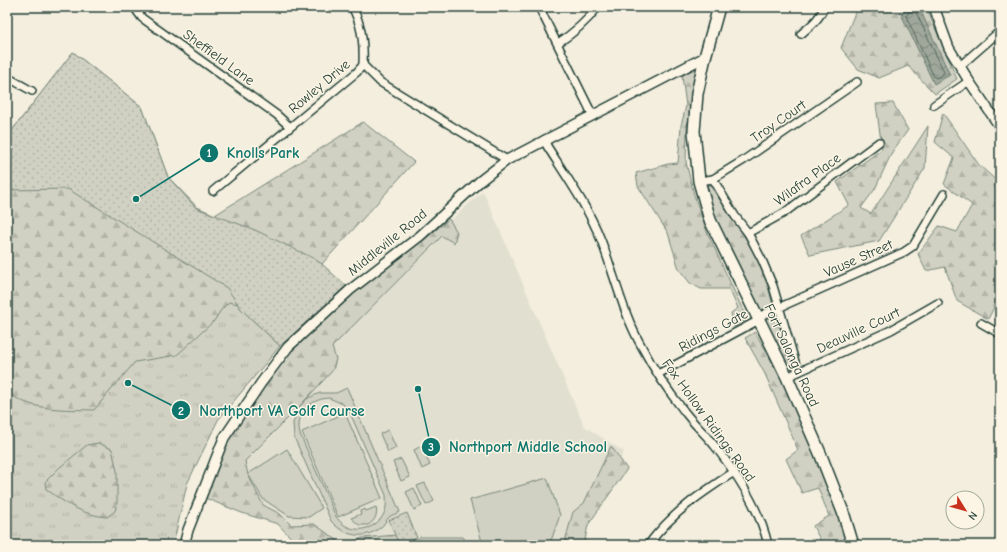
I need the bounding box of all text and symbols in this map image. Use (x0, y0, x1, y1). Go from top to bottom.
street label: Sheffield Lane (180, 26, 258, 89)
street label: Rowley Drive (285, 56, 354, 117)
street label: Troy Court (747, 96, 810, 147)
callout: Knolls Park (199, 139, 307, 166)
text: Knolls Park (227, 144, 300, 162)
text: 1 (207, 146, 212, 160)
street label: Wilafra Place (770, 149, 844, 209)
street label: Middleville Road (344, 205, 430, 279)
street label: Vause Street (821, 235, 896, 281)
street label: Fort Salonga Road (760, 301, 823, 409)
street label: Deauville Court (814, 303, 903, 357)
street label: Ridings Gate (676, 305, 751, 356)
street label: Fox Hollow Ridings Road (658, 356, 759, 485)
callout: Northport VA Golf Course (171, 397, 373, 424)
text: Northport VA Golf Course (199, 402, 365, 420)
text: 2 (178, 404, 184, 418)
callout: Northport Middle School (421, 433, 615, 460)
text: Northport Middle School (449, 438, 607, 456)
text: 3 (428, 440, 434, 454)
north arrow (945, 490, 985, 530)
text: N (965, 509, 980, 522)

